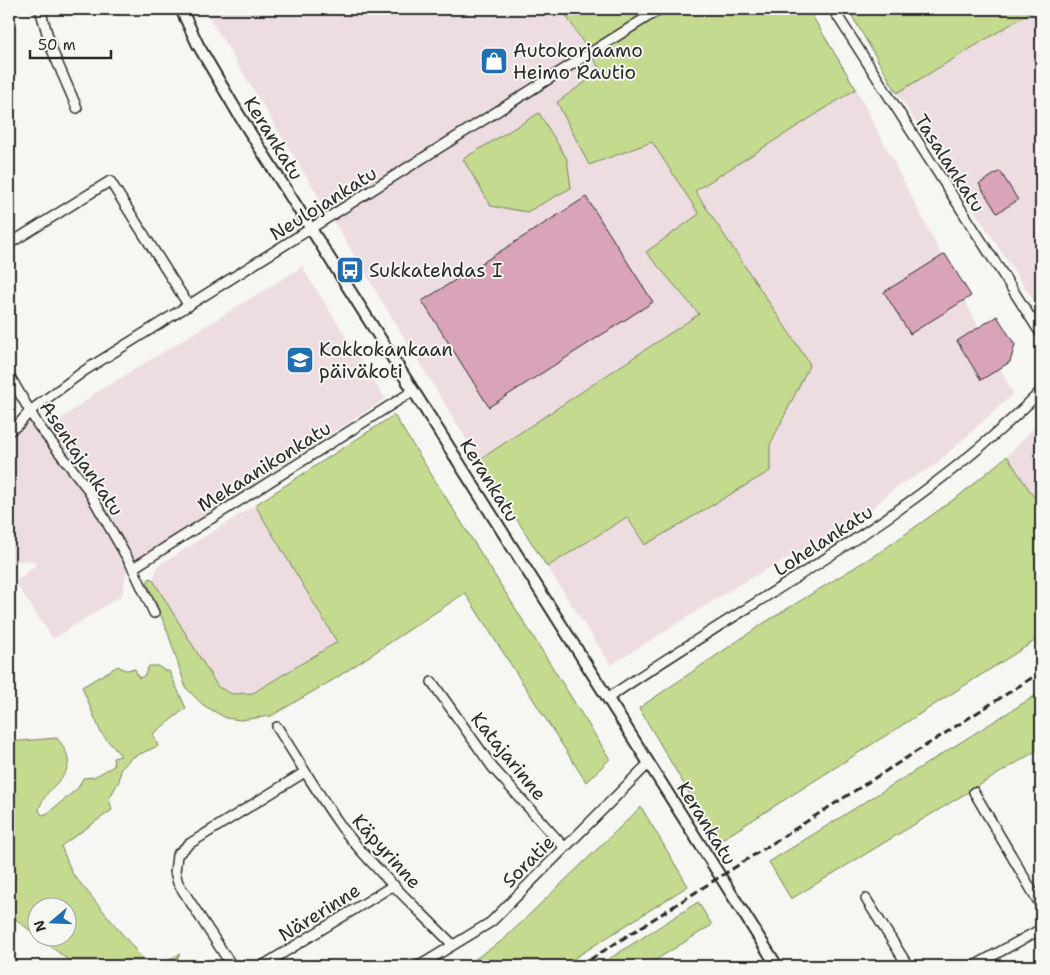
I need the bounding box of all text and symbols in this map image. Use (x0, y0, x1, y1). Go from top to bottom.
scale bar (30, 28, 111, 60)
text: 50 m (38, 35, 76, 55)
place label: Autokorjaamo Heimo Rautio (513, 38, 643, 85)
shop icon: Autokorjaamo Heimo Rautio (479, 46, 509, 76)
street label: Kerankatu (238, 92, 309, 185)
street label: Tasalankatu (909, 110, 991, 217)
street label: Neulojankatu (265, 161, 382, 246)
bus stop icon: Sukkatehdas I (335, 255, 365, 285)
place label: Sukkatehdas I (369, 258, 503, 283)
place label: Kokkokankaan päiväkoti (319, 337, 453, 384)
school or university icon: Kokkokankaan päiväkoti (285, 345, 315, 375)
street label: Asentajankatu (34, 396, 129, 521)
street label: Mekaanikonkatu (193, 415, 336, 518)
street label: Kerankatu (454, 434, 525, 527)
street label: Lohelankatu (769, 499, 878, 582)
street label: Katajarinne (465, 707, 552, 806)
street label: Kerankatu (671, 777, 742, 870)
street label: Käpyrinne (346, 809, 427, 894)
street label: Soratie (497, 830, 560, 893)
street label: Närerinne (274, 878, 365, 947)
north arrow (28, 898, 78, 948)
text: N (29, 918, 50, 934)

